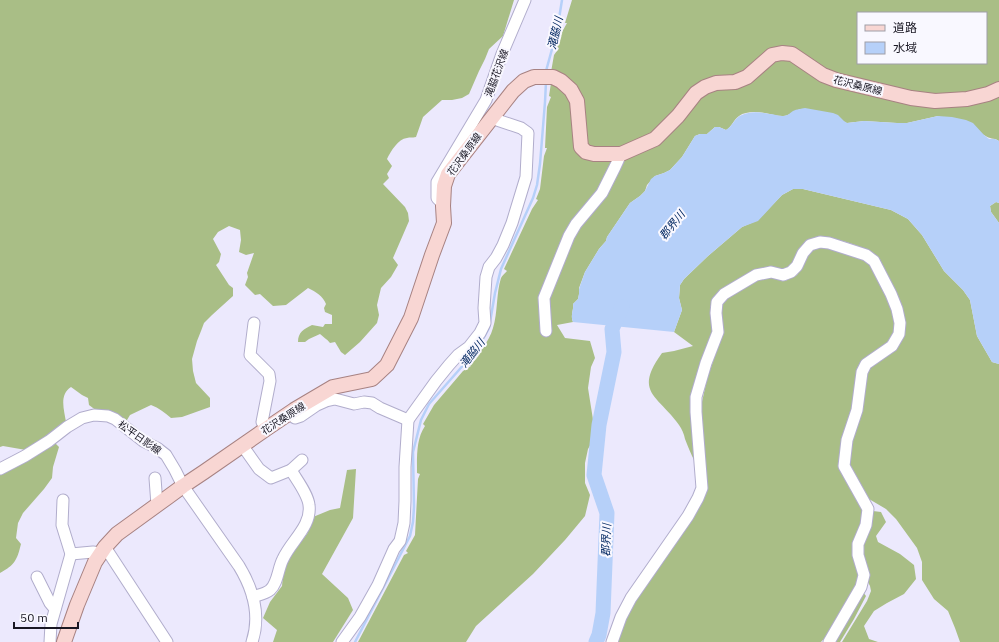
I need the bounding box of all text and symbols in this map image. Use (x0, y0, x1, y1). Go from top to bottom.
legend (857, 12, 987, 64)
water label: 滝脇川 (544, 14, 566, 51)
text: 道路 (893, 20, 917, 35)
text: 水域 (893, 40, 917, 55)
street label: 滝脇花沢線 (482, 47, 511, 99)
street label: 花沢桑原線 (832, 73, 884, 98)
street label: 花沢桑原線 (444, 130, 484, 178)
water label: 郡界川 (656, 207, 688, 242)
water label: 滝脇川 (456, 335, 488, 370)
street label: 花沢桑原線 (259, 399, 308, 437)
street label: 松平日影線 (116, 418, 164, 457)
water label: 郡界川 (598, 522, 614, 557)
scale bar (14, 604, 78, 630)
text: 50 m (20, 610, 48, 625)

